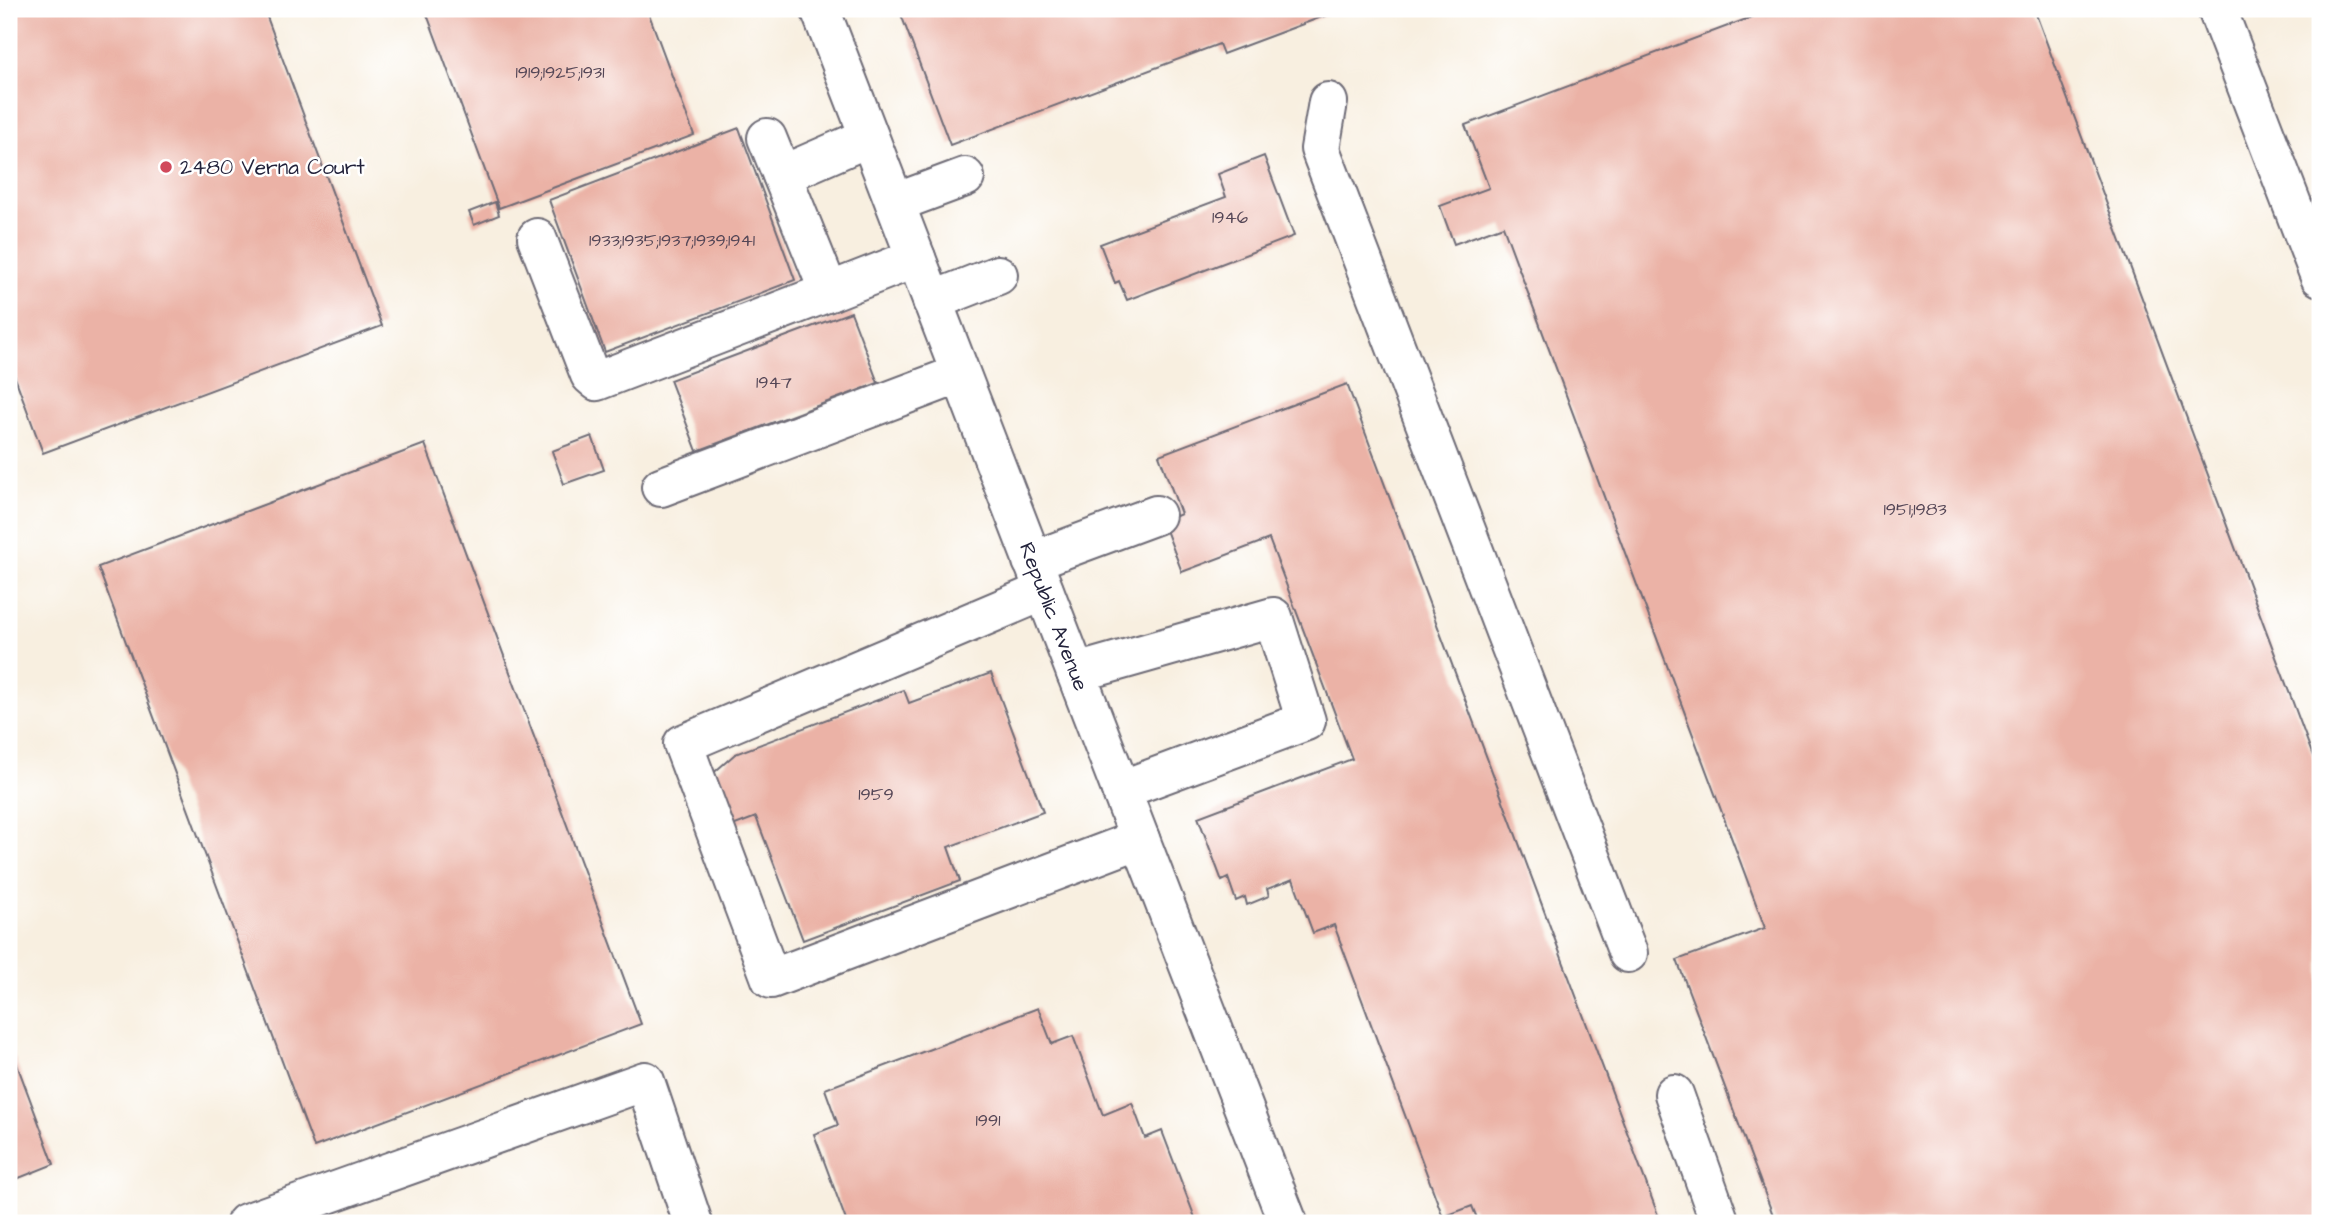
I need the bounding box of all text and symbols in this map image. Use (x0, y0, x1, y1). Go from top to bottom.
house number: 1919;1925;1931 (515, 60, 605, 85)
place label: 2480 Verna Court (180, 153, 365, 182)
marker: 2480 Verna Court (158, 159, 174, 175)
house number: 1946 (1212, 205, 1248, 230)
house number: 1933;1935;1937;1939;1941 (589, 228, 755, 253)
house number: 1947 (756, 370, 792, 395)
house number: 1951;1983 (1883, 497, 1947, 522)
street label: Republic Avenue (1012, 538, 1095, 695)
house number: 1959 (858, 782, 894, 807)
house number: 1991 (975, 1108, 1001, 1133)

